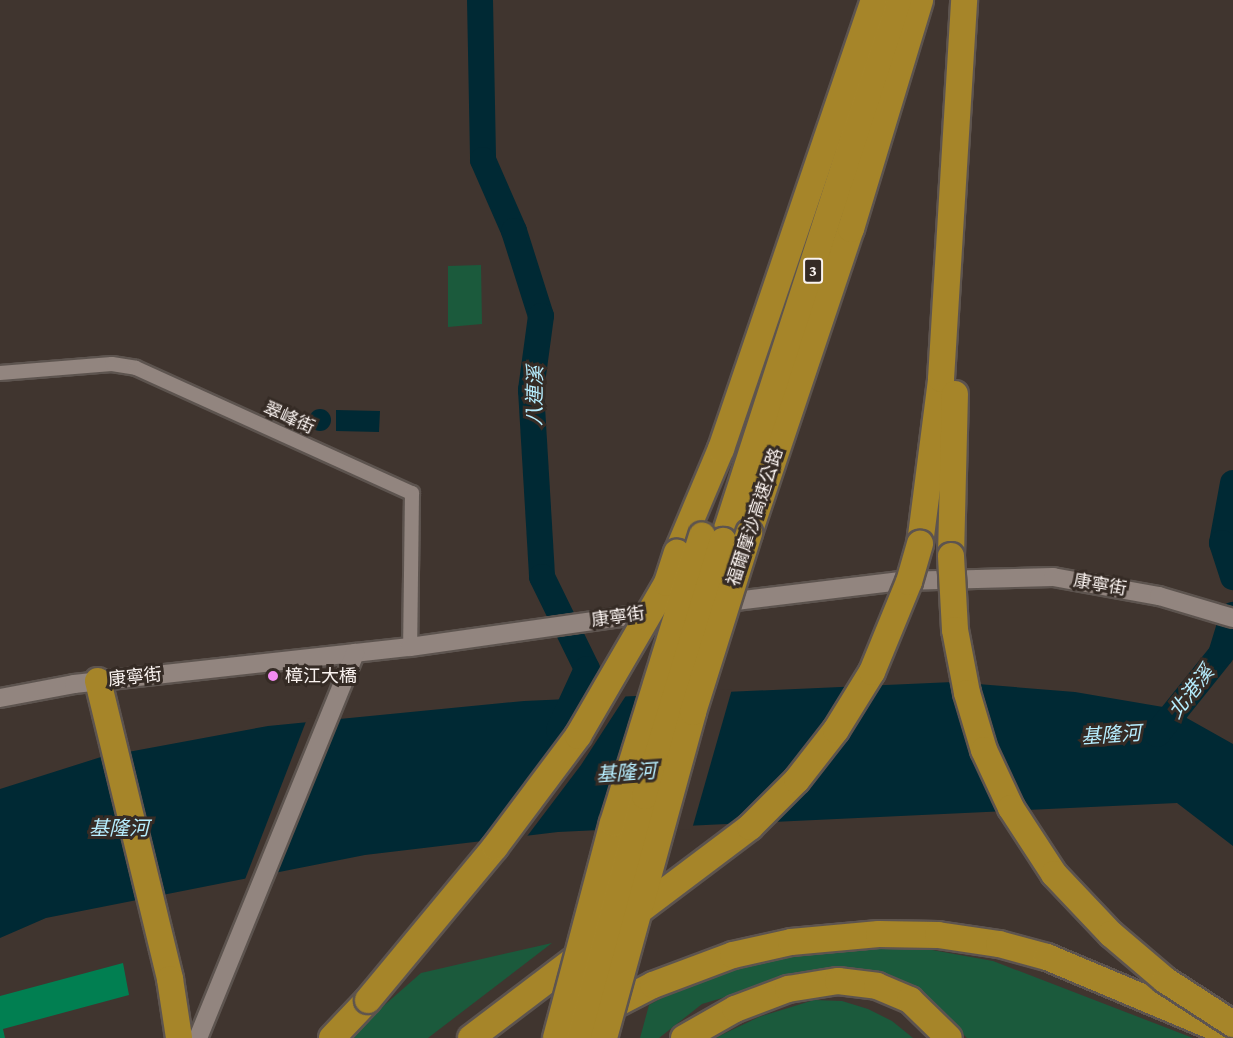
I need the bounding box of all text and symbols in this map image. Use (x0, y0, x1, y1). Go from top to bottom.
road number: 3 (802, 258, 824, 284)
water label: 八連溪 (522, 366, 548, 426)
street label: 翠峰街 (260, 397, 318, 439)
street label: 福爾摩沙高速公路 (722, 445, 788, 589)
street label: 康寧街 (1072, 570, 1128, 600)
street label: 康寧街 (590, 603, 646, 631)
water label: 北港溪 (1163, 661, 1219, 723)
street label: 康寧街 (107, 663, 163, 691)
place label: 樟江大橋 (285, 665, 357, 687)
marker: 樟江大橋 (266, 669, 280, 683)
water label: 基隆河 (1080, 721, 1142, 749)
water label: 基隆河 (595, 759, 657, 787)
water label: 基隆河 (89, 816, 149, 840)

